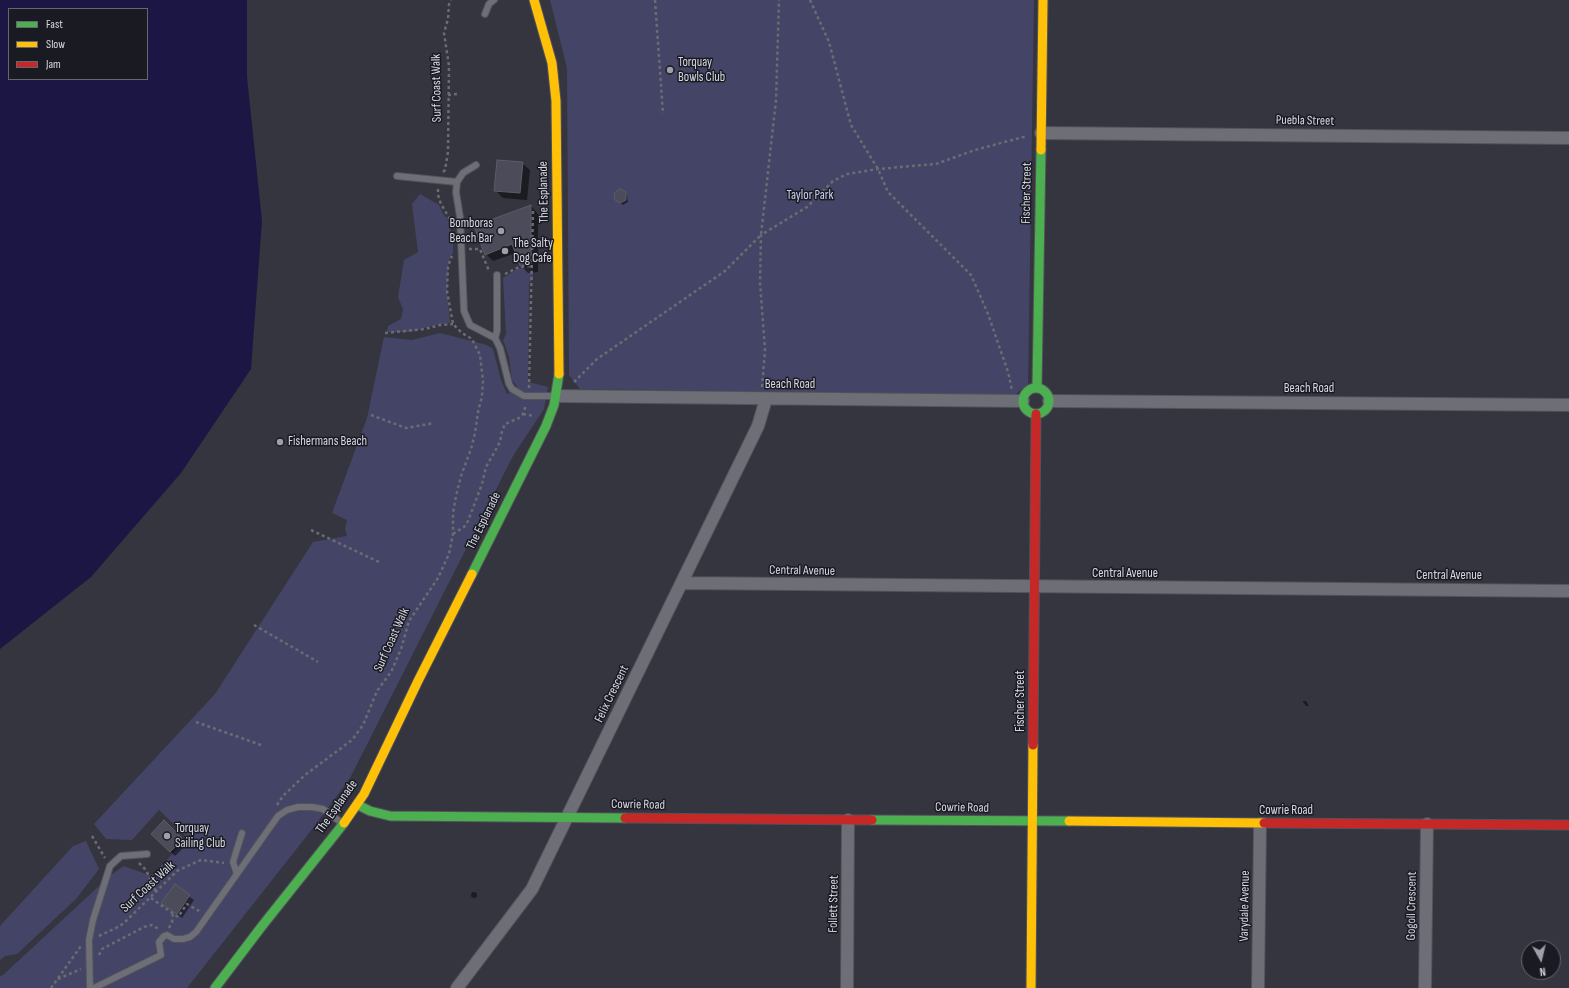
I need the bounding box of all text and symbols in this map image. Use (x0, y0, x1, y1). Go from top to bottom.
legend (8, 8, 148, 80)
text: Fast (46, 17, 63, 32)
text: Slow (46, 37, 65, 52)
street label: Surf Coast Walk (429, 54, 445, 122)
place label: Torquay Bowls Club (678, 55, 725, 86)
text: Jam (46, 57, 61, 72)
marker: Torquay Bowls Club (665, 65, 675, 75)
street label: Puebla Street (1276, 113, 1334, 129)
street label: The Esplanade (536, 161, 552, 223)
street label: Fischer Street (1019, 162, 1035, 224)
park label: Taylor Park (787, 188, 833, 204)
place label: Bomboras Beach Bar (449, 216, 493, 247)
marker: Bomboras Beach Bar (496, 226, 506, 236)
place label: The Salty Dog Cafe (513, 236, 553, 267)
marker: The Salty Dog Cafe (500, 246, 510, 256)
street label: Beach Road (765, 377, 815, 393)
street label: Beach Road (1284, 381, 1334, 397)
place label: Fishermans Beach (288, 434, 367, 450)
marker: Fishermans Beach (275, 437, 285, 447)
street label: The Esplanade (463, 490, 505, 552)
street label: Central Avenue (769, 563, 835, 579)
street label: Central Avenue (1092, 566, 1158, 582)
street label: Central Avenue (1416, 568, 1482, 584)
street label: Surf Coast Walk (371, 606, 413, 674)
street label: Felix Crescent (591, 663, 633, 725)
street label: Fischer Street (1013, 670, 1029, 732)
street label: The Esplanade (313, 777, 361, 837)
street label: Cowrie Road (611, 797, 665, 813)
street label: Cowrie Road (935, 800, 989, 816)
street label: Cowrie Road (1259, 803, 1313, 819)
place label: Torquay Sailing Club (175, 821, 225, 852)
marker: Torquay Sailing Club (162, 831, 172, 841)
street label: Surf Coast Walk (118, 858, 178, 916)
street label: Varydale Avenue (1237, 870, 1253, 942)
street label: Gogoll Crescent (1404, 871, 1420, 941)
street label: Follett Street (826, 875, 842, 933)
north arrow (1521, 940, 1561, 980)
text: N (1539, 965, 1546, 978)

